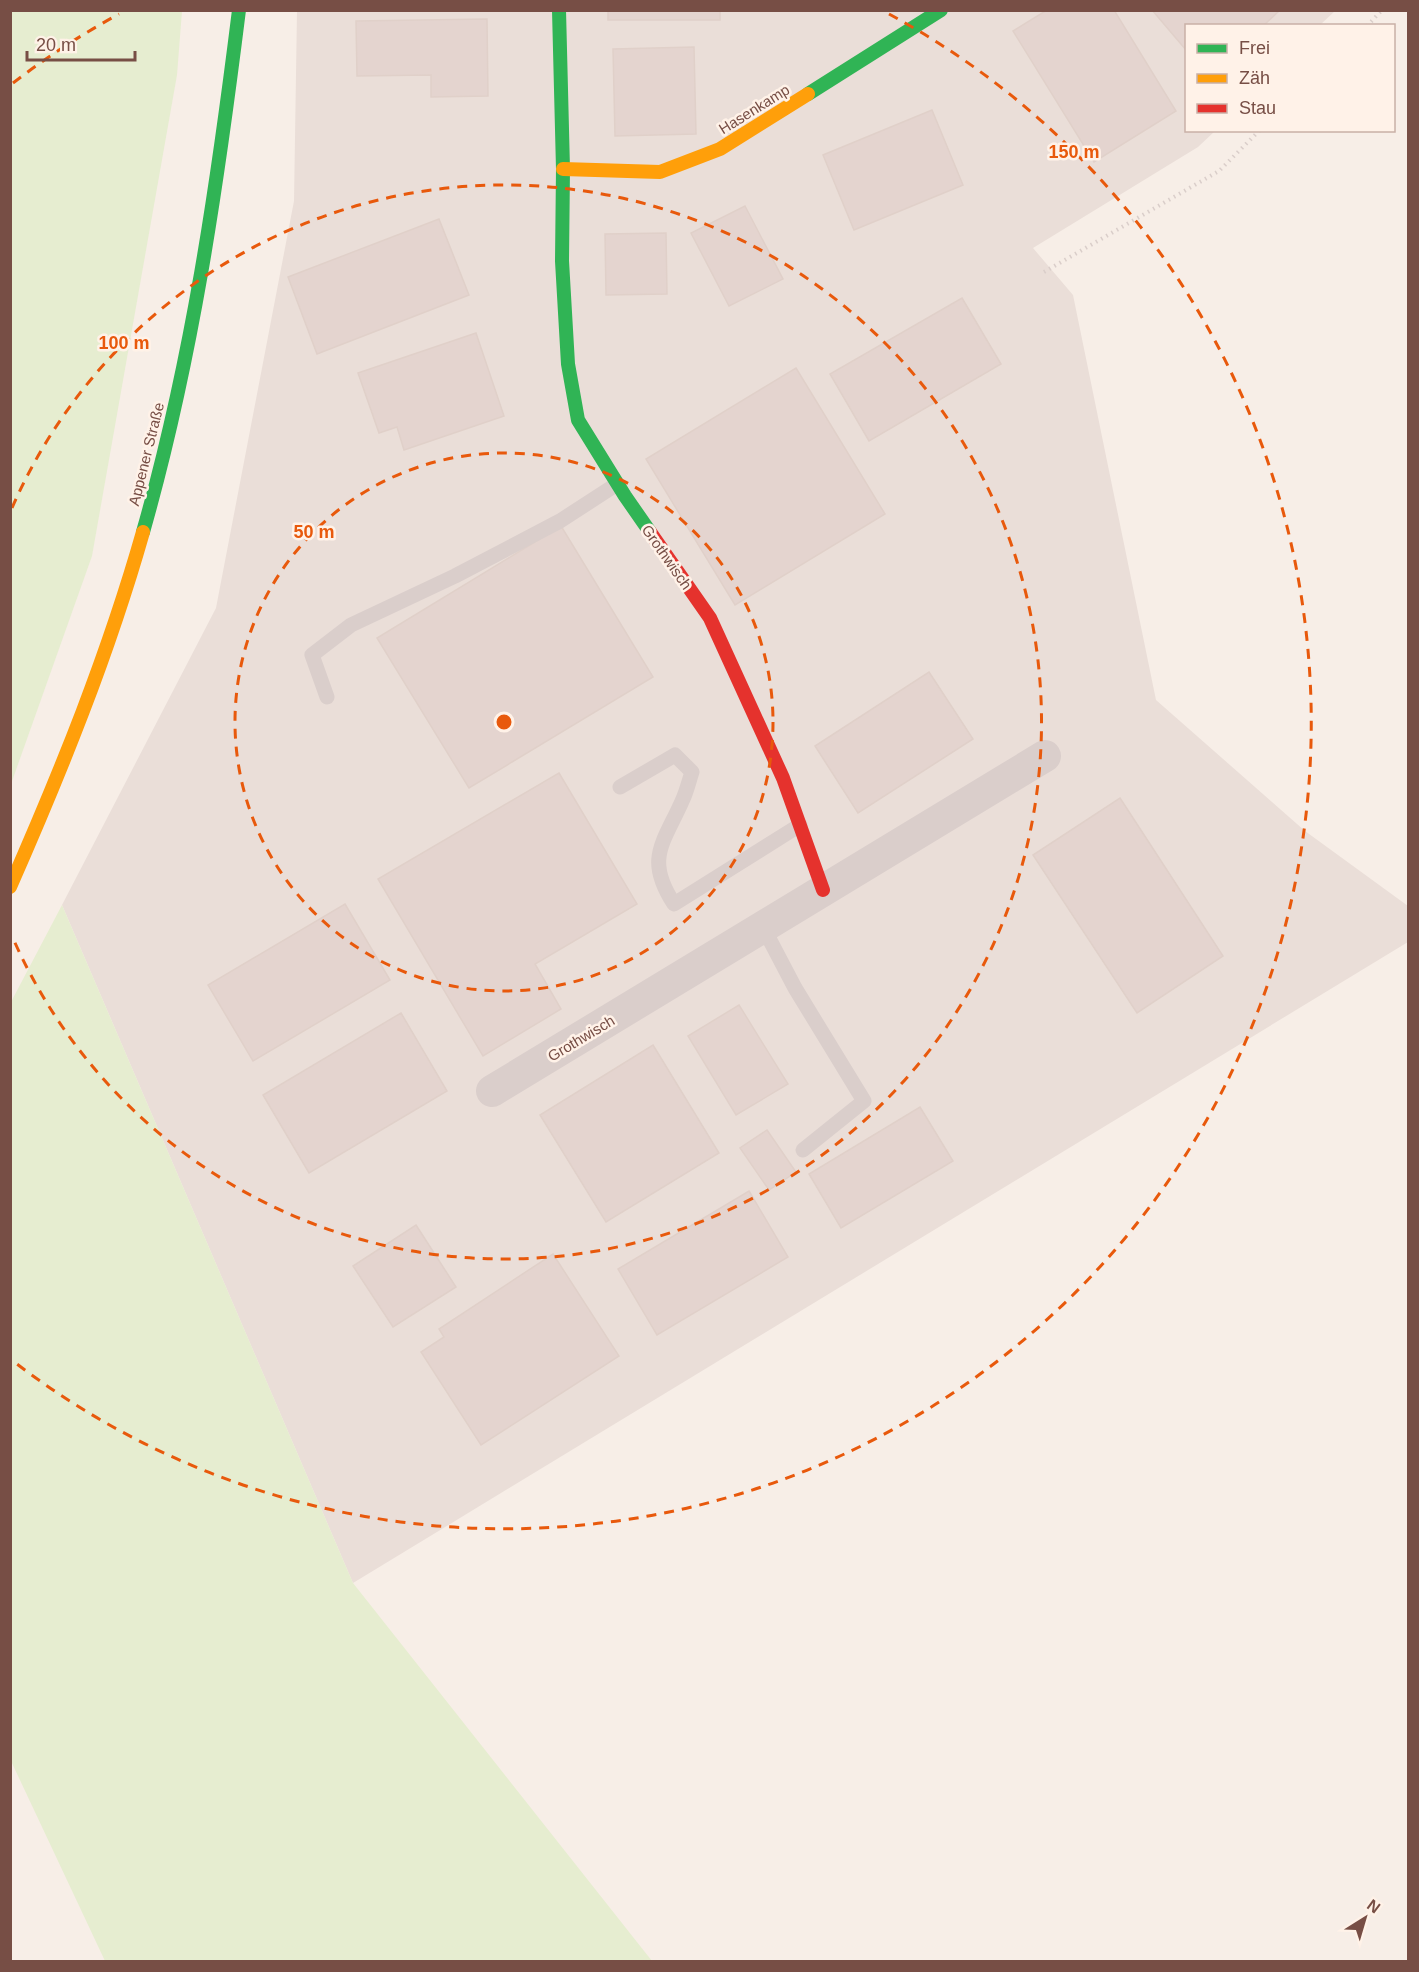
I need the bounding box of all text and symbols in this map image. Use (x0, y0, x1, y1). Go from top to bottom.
scale bar (27, 24, 135, 62)
legend (1185, 24, 1395, 132)
text: 20 m (36, 35, 76, 55)
text: Frei (1239, 38, 1270, 58)
text: Zäh (1239, 68, 1270, 88)
street label: Hasenkamp (716, 81, 792, 137)
text: Stau (1239, 98, 1276, 118)
text: 150 m (1048, 142, 1100, 162)
text: 100 m (98, 333, 150, 353)
street label: Appener Straße (125, 401, 167, 507)
street label: Grothwisch (639, 521, 695, 593)
text: 50 m (293, 522, 335, 542)
centre of rings (494, 712, 514, 732)
street label: Grothwisch (544, 1011, 618, 1065)
north arrow (1335, 1888, 1395, 1948)
text: N (1364, 1896, 1383, 1917)

